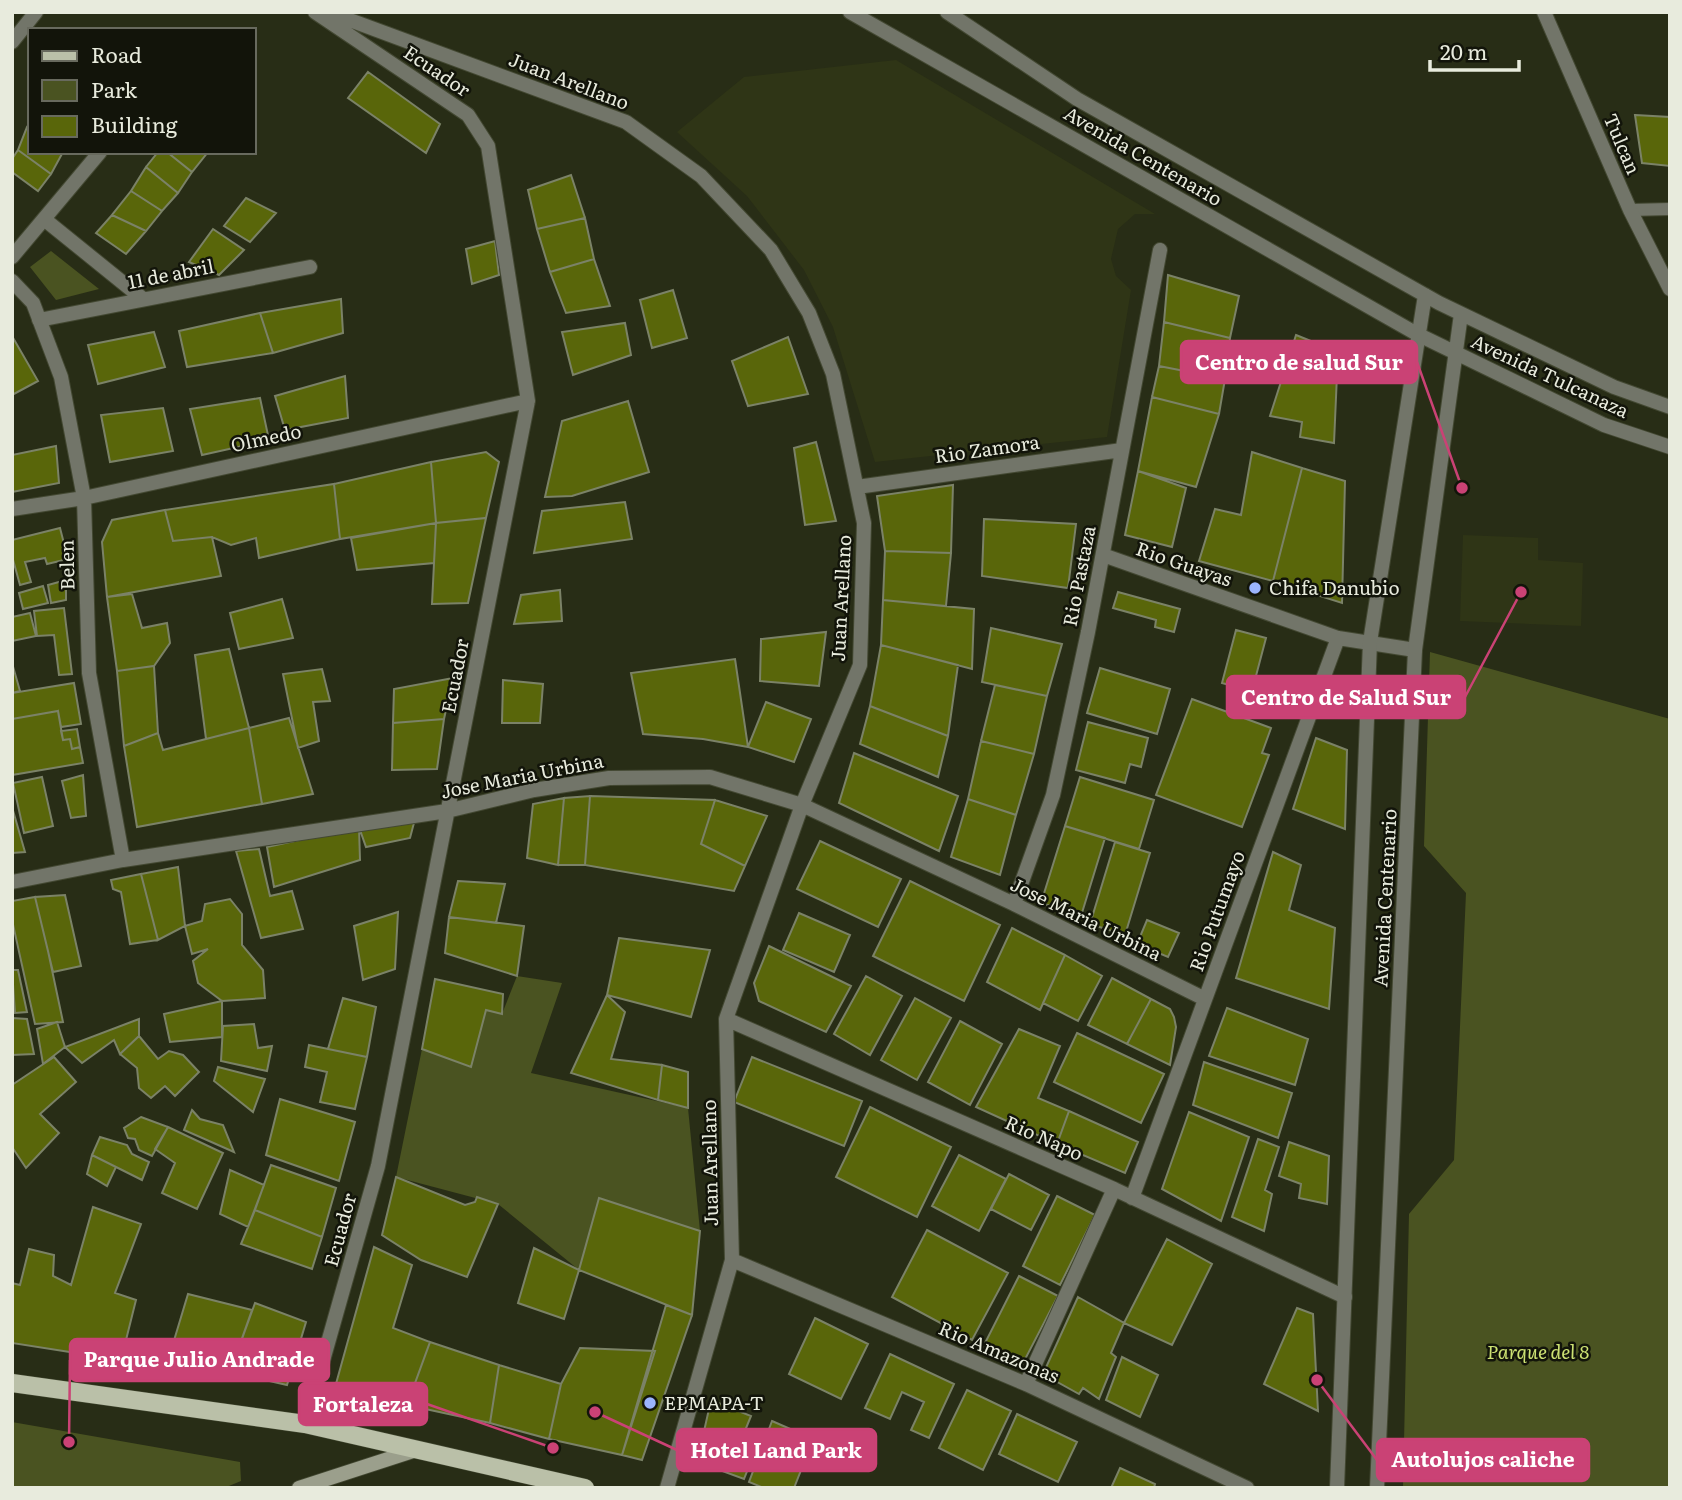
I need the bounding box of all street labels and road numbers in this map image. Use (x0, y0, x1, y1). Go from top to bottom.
street label: Ecuador (399, 38, 477, 103)
street label: Juan Arellano (505, 44, 634, 116)
street label: Avenida Centenario (1059, 98, 1228, 212)
street label: Tulcan (1598, 109, 1648, 179)
street label: 11 de abril (125, 251, 216, 295)
street label: Avenida Tulcanaza (1467, 326, 1634, 424)
street label: Olmedo (228, 416, 304, 458)
street label: Rio Zamora (932, 427, 1042, 469)
street label: Rio Pastaza (1055, 522, 1102, 629)
street label: Juan Arellano (823, 534, 857, 662)
street label: Rio Guayas (1133, 534, 1236, 593)
street label: Belen (52, 540, 80, 591)
street label: Ecuador (433, 636, 475, 715)
street label: Jose Maria Urbina (438, 745, 606, 805)
street label: Avenida Centenario (1365, 808, 1403, 988)
street label: Rio Putumayo (1181, 846, 1251, 975)
street label: Jose Maria Urbina (1006, 869, 1168, 967)
street label: Juan Arellano (694, 1099, 724, 1227)
street label: Rio Napo (1001, 1107, 1088, 1167)
street label: Ecuador (316, 1190, 362, 1270)
street label: Rio Amazonas (935, 1313, 1064, 1389)

